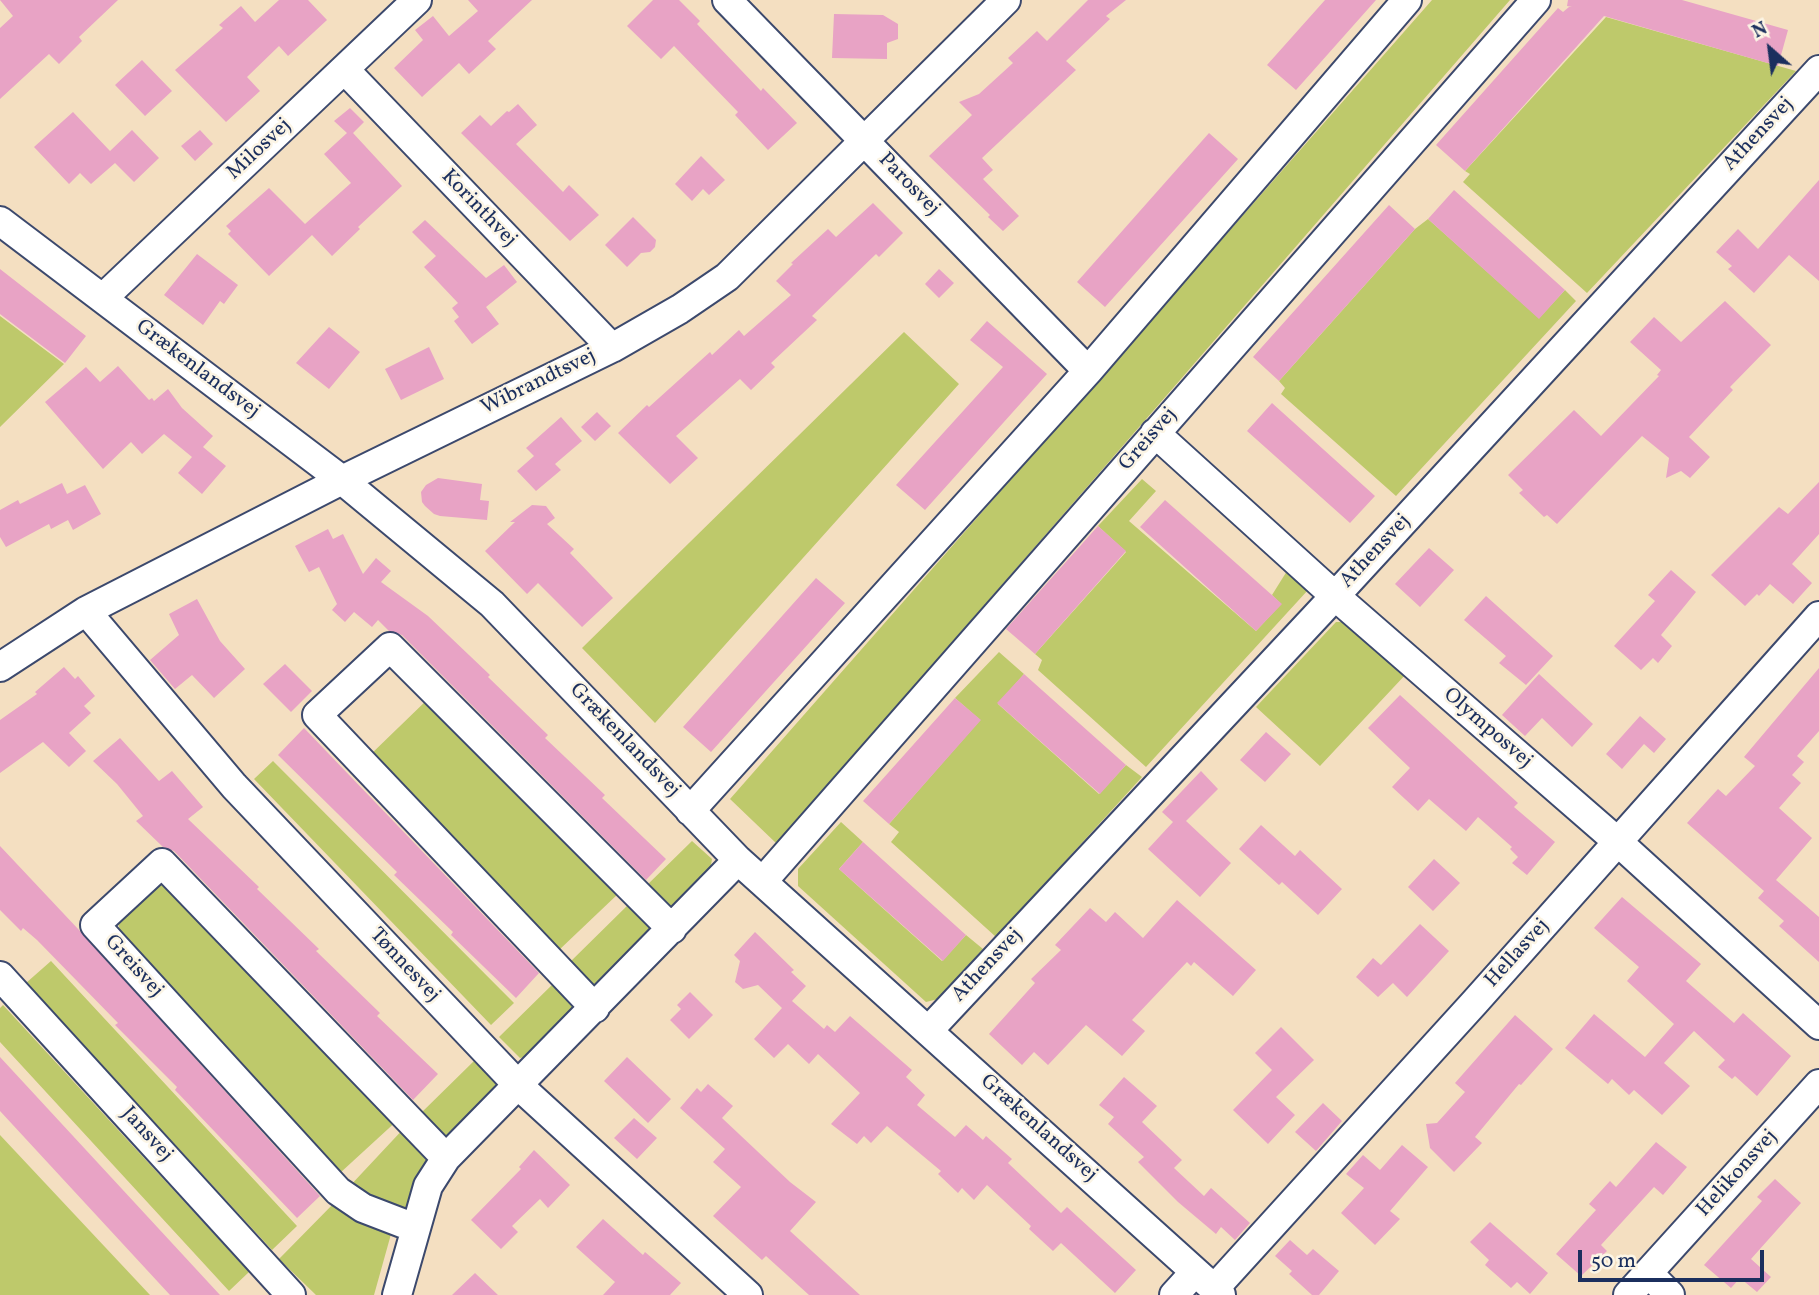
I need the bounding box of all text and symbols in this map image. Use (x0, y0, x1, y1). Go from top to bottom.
north arrow (1735, 14, 1805, 84)
text: N (1748, 16, 1772, 45)
street label: Athensvej (1718, 93, 1800, 177)
street label: Milosvej (223, 114, 297, 186)
street label: Parosvej (872, 148, 944, 222)
street label: Korinthvej (435, 165, 521, 253)
street label: Grækenlandsvej (130, 315, 264, 425)
street label: Wibrandtsvej (477, 344, 601, 422)
street label: Greisvej (1115, 403, 1183, 477)
street label: Athensvej (1335, 510, 1417, 594)
street label: Grækenlandsvej (563, 679, 685, 803)
street label: Olymposvej (1437, 683, 1537, 775)
street label: Hellasvej (1480, 914, 1556, 994)
street label: Tønnesvej (363, 924, 445, 1008)
street label: Athensvej (947, 924, 1029, 1008)
street label: Greisvej (98, 930, 168, 1004)
street label: Grækenlandsvej (974, 1070, 1102, 1188)
street label: Jansvej (115, 1102, 177, 1168)
street label: Helikonsvej (1692, 1125, 1784, 1223)
scale bar (1581, 1236, 1766, 1280)
text: 50 m (1591, 1247, 1636, 1276)

